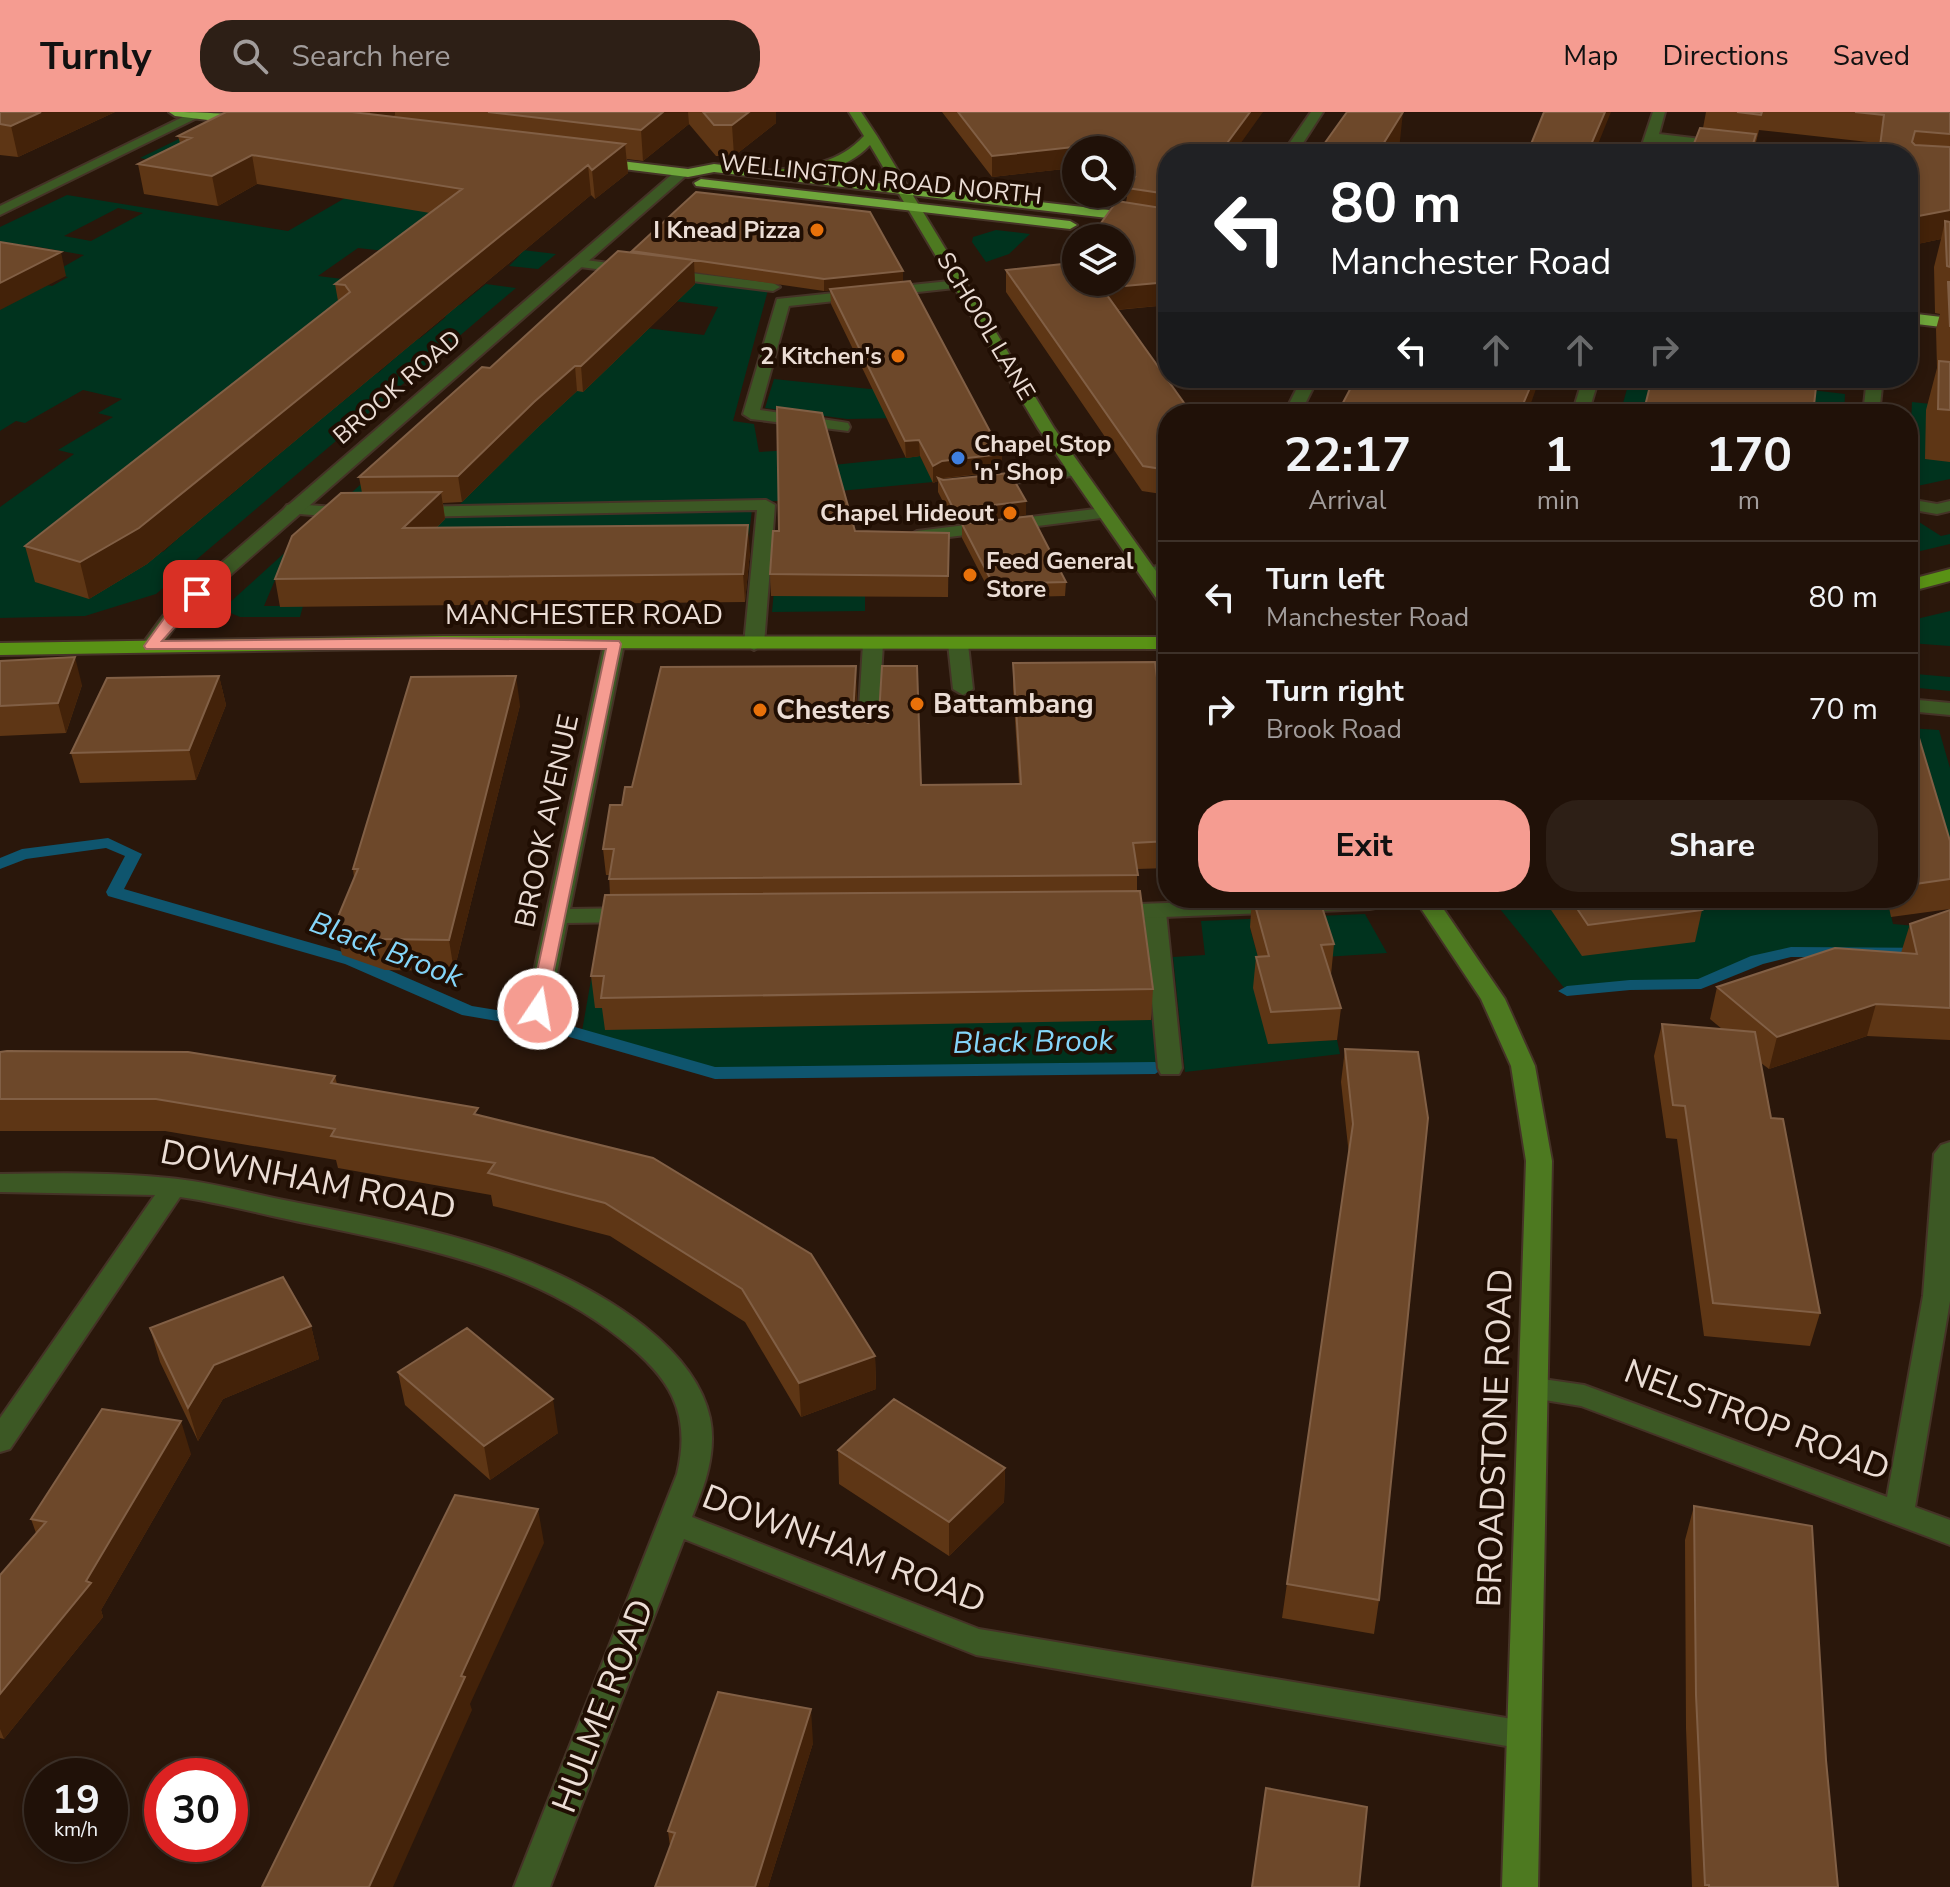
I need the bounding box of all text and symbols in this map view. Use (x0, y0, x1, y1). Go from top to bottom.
search box (200, 20, 760, 92)
text: Turnly (40, 31, 152, 82)
icon: search (228, 34, 272, 78)
text: Search here (292, 36, 451, 77)
text: Map (1563, 37, 1618, 75)
text: Directions (1662, 37, 1789, 75)
text: Saved (1833, 37, 1910, 75)
map controls (1062, 136, 1134, 296)
button: search (1062, 136, 1134, 208)
street label: WELLINGTON ROAD NORTH (719, 146, 1043, 212)
text: 80 m (1330, 165, 1461, 242)
icon: left (1198, 176, 1302, 280)
place label: I Knead Pizza (653, 214, 801, 246)
marker: I Knead Pizza (808, 221, 826, 239)
button: layers (1062, 224, 1134, 296)
text: Manchester Road (1330, 238, 1611, 287)
street label: SCHOOL LANE (929, 246, 1043, 406)
street label: BROOK ROAD (326, 323, 468, 451)
icon: left (1390, 328, 1434, 372)
icon: ahead (1474, 328, 1518, 372)
icon: ahead (1558, 328, 1602, 372)
icon: right (1642, 328, 1686, 372)
place label: 2 Kitchen's (760, 340, 882, 372)
marker: 2 Kitchen's (889, 347, 907, 365)
text: 22:17 (1284, 422, 1411, 488)
text: 1 (1544, 422, 1573, 488)
text: 170 (1706, 422, 1792, 488)
place label: Chapel Stop 'n' Shop (974, 428, 1111, 488)
marker: Chapel Stop 'n' Shop (949, 449, 967, 467)
text: Arrival (1308, 483, 1387, 518)
text: min (1537, 483, 1580, 518)
text: m (1738, 483, 1760, 518)
place label: Chapel Hideout (820, 497, 995, 529)
marker: Chapel Hideout (1001, 504, 1019, 522)
place label: Feed General Store (986, 545, 1134, 605)
text: Turn left (1266, 559, 1384, 600)
pin (163, 560, 231, 628)
marker: Feed General Store (961, 566, 979, 584)
icon: arrive (175, 572, 219, 616)
icon: left (1198, 575, 1242, 619)
text: 80 m (1809, 577, 1878, 618)
street label: MANCHESTER ROAD (445, 596, 723, 634)
text: Manchester Road (1266, 600, 1469, 635)
text: Turn right (1266, 671, 1404, 712)
place label: Battambang (933, 685, 1094, 723)
icon: right (1198, 687, 1242, 731)
text: 70 m (1809, 689, 1878, 730)
place label: Chesters (776, 691, 890, 729)
marker: Battambang (908, 695, 926, 713)
marker: Chesters (751, 701, 769, 719)
street label: BROOK AVENUE (506, 711, 588, 931)
text: Brook Road (1266, 712, 1402, 747)
button: Exit (1198, 800, 1530, 892)
button: Share (1546, 800, 1878, 892)
water label: Black Brook (304, 902, 469, 998)
position arrow (496, 967, 580, 1051)
water label: Black Brook (952, 1020, 1115, 1064)
street label: DOWNHAM ROAD (156, 1129, 460, 1231)
street label: BROADSTONE ROAD (1466, 1268, 1524, 1608)
street label: NELSTROP ROAD (1618, 1348, 1896, 1492)
street label: DOWNHAM ROAD (696, 1474, 992, 1624)
street label: HULME ROAD (541, 1593, 665, 1819)
speed limit sign: 30 (144, 1758, 248, 1862)
text: 19 (52, 1773, 100, 1827)
text: km/h (54, 1816, 98, 1843)

